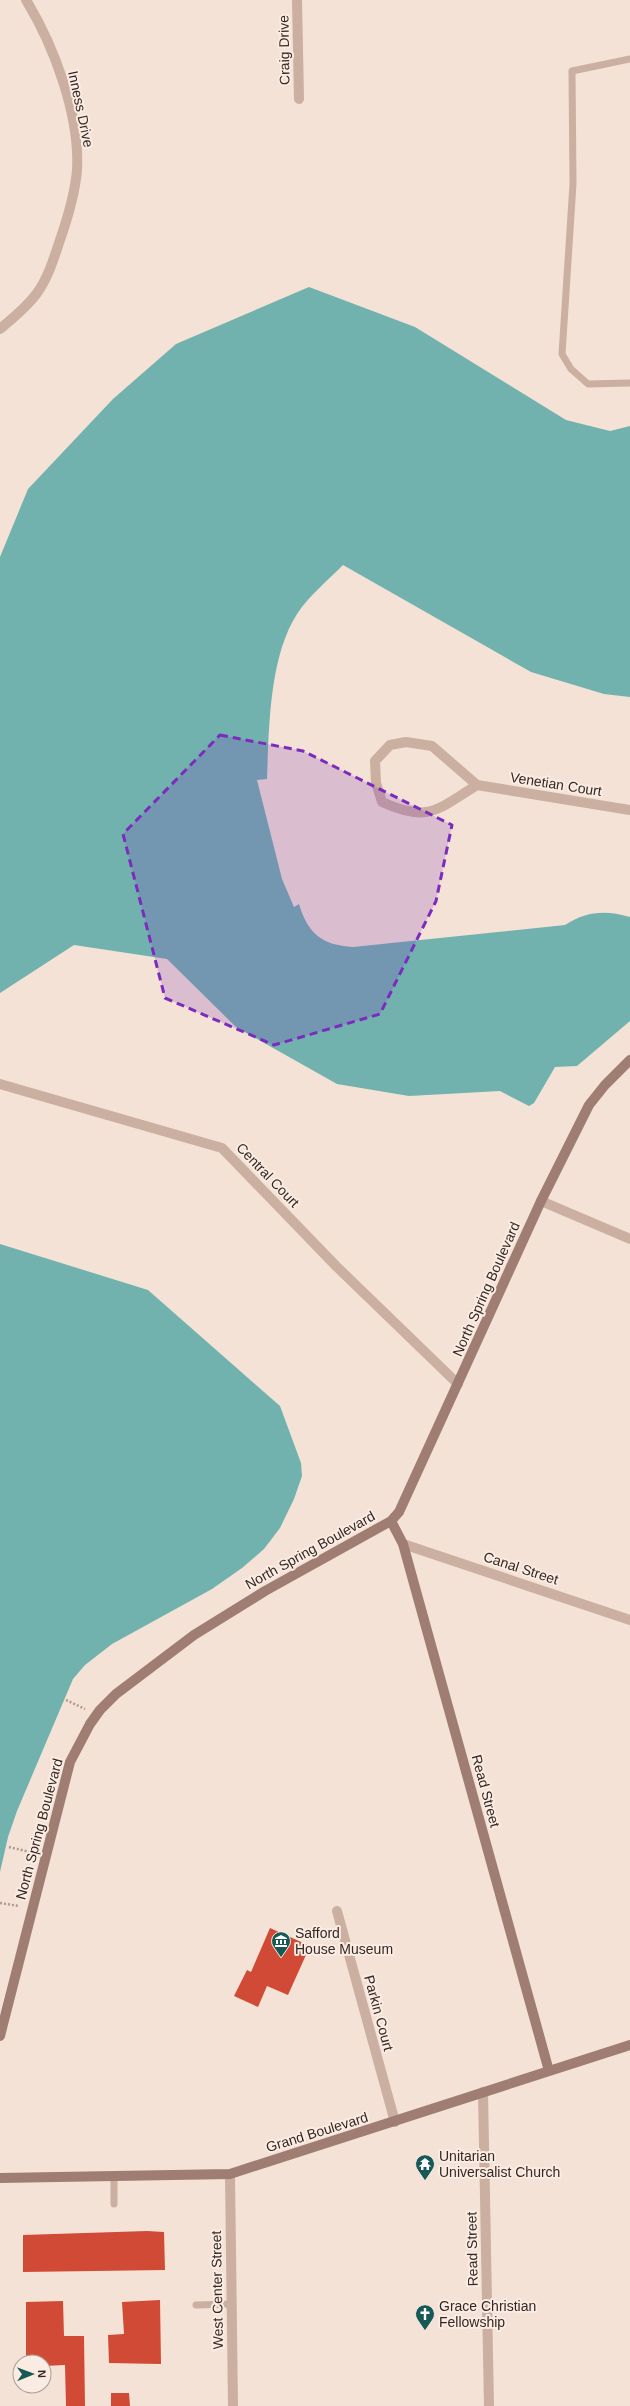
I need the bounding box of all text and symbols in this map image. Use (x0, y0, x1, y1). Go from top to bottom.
street label: Craig Drive (275, 15, 293, 85)
street label: Inness Drive (65, 69, 97, 149)
street label: Venetian Court (509, 769, 603, 799)
street label: Central Court (233, 1139, 303, 1211)
street label: North Spring Boulevard (449, 1219, 523, 1359)
street label: North Spring Boulevard (242, 1508, 378, 1592)
street label: Canal Street (482, 1548, 561, 1588)
street label: Read Street (469, 1753, 503, 1829)
street label: North Spring Boulevard (12, 1757, 66, 1901)
place label: Safford House Museum (295, 1925, 393, 1957)
museum icon: Safford House Museum (270, 1930, 292, 1958)
street label: Parkin Court (361, 1973, 397, 2053)
street label: Grand Boulevard (264, 2109, 370, 2155)
place label: Unitarian Universalist Church (439, 2148, 560, 2180)
temple icon: Unitarian Universalist Church (414, 2153, 436, 2181)
street label: Read Street (463, 2211, 481, 2286)
street label: West Center Street (208, 2230, 226, 2350)
place label: Grace Christian Fellowship (439, 2298, 536, 2330)
church icon: Grace Christian Fellowship (414, 2303, 436, 2331)
north arrow (12, 2354, 52, 2394)
text: N (36, 2370, 48, 2378)

